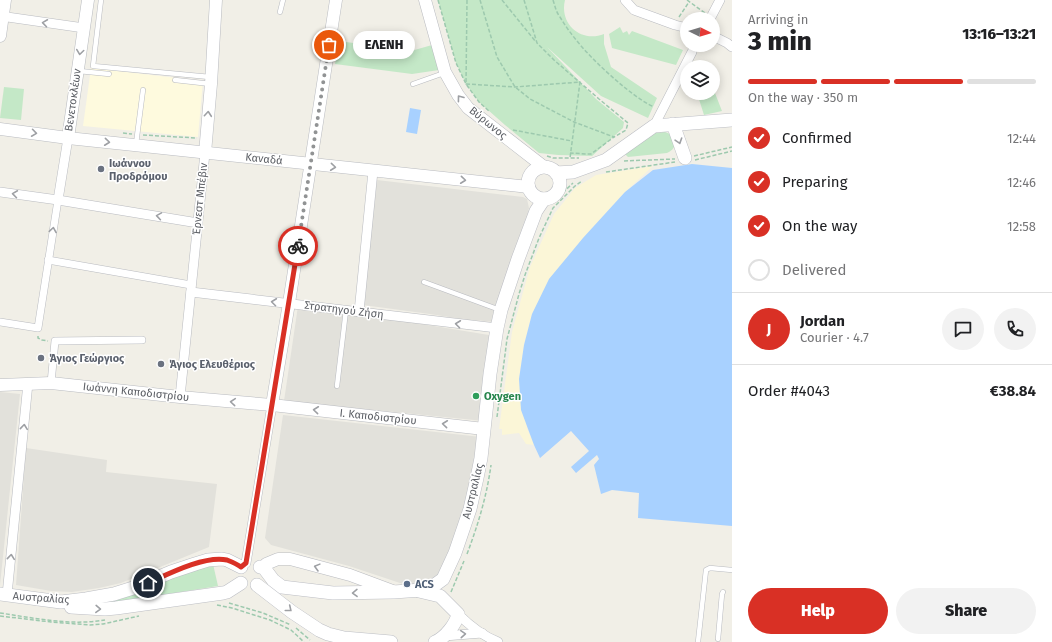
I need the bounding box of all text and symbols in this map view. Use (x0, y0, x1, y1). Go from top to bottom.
north arrow (680, 12, 720, 52)
map controls (680, 12, 720, 100)
text: Arriving in (748, 12, 808, 27)
one-way arrow (42, 19, 48, 28)
text: 13:16–13:21 (962, 25, 1036, 43)
text: 3 min (748, 26, 812, 57)
pin (312, 28, 346, 62)
callout: ΕΛΕΝΗ (353, 31, 415, 59)
icon: bag (318, 34, 340, 56)
text: ΕΛΕΝΗ (365, 37, 403, 52)
one-way arrow (76, 49, 85, 56)
button: layers (680, 60, 720, 100)
street label: Βενετοκλέων (62, 67, 84, 132)
text: On the way · 350 m (748, 90, 858, 105)
one-way arrow (458, 95, 465, 102)
street label: Βύρωνος (467, 104, 509, 142)
one-way arrow (204, 111, 213, 117)
icon: check (748, 127, 770, 149)
one-way arrow (31, 128, 37, 137)
text: Confirmed (782, 129, 852, 147)
text: 12:44 (1007, 131, 1036, 146)
one-way arrow (103, 137, 110, 146)
one-way arrow (674, 138, 683, 145)
street label: Καναδά (245, 151, 284, 167)
place label: Ιωάννου Προδρόμου (109, 157, 167, 183)
street label: Έρνεστ Μπέβιν (190, 161, 210, 236)
one-way arrow (330, 162, 336, 171)
marker: Ιωάννου Προδρόμου (96, 164, 106, 174)
icon: check (748, 171, 770, 193)
text: Preparing (782, 173, 847, 191)
one-way arrow (459, 175, 466, 184)
text: 12:46 (1007, 175, 1036, 190)
one-way arrow (12, 190, 18, 199)
one-way arrow (156, 212, 162, 221)
icon: check (748, 215, 770, 237)
text: On the way (782, 217, 857, 235)
text: 12:58 (1007, 219, 1036, 234)
courier (278, 226, 318, 266)
one-way arrow (48, 227, 57, 233)
icon: bike (287, 235, 309, 257)
text: Delivered (782, 261, 846, 279)
one-way arrow (271, 297, 277, 306)
street label: Στρατηγού Ζήση (304, 299, 384, 321)
button: chat (942, 308, 984, 350)
button: phone (994, 308, 1036, 350)
text: Jordan (800, 312, 845, 330)
one-way arrow (455, 319, 461, 328)
text: J (767, 320, 771, 338)
text: Courier · 4.7 (800, 330, 869, 345)
place label: Άγιος Γεώργιος (49, 352, 125, 365)
marker: Άγιος Γεώργιος (36, 353, 46, 363)
place label: Άγιος Ελευθέριος (169, 358, 256, 371)
marker: Άγιος Ελευθέριος (156, 359, 166, 369)
street label: Ιωάννη Καποδιστρίου (82, 380, 190, 404)
text: Order #4043 (748, 382, 830, 400)
text: €38.84 (990, 382, 1036, 400)
place label: Oxygen (484, 390, 521, 403)
marker: Oxygen (471, 391, 481, 401)
one-way arrow (230, 397, 236, 406)
one-way arrow (313, 406, 319, 415)
street label: Ι. Καποδιστρίου (339, 406, 417, 428)
one-way arrow (442, 420, 448, 429)
one-way arrow (19, 424, 28, 430)
street label: Αυστραλίας (460, 462, 486, 520)
one-way arrow (6, 553, 15, 560)
one-way arrow (314, 563, 321, 571)
pin (131, 566, 165, 600)
icon: home (137, 572, 159, 594)
place label: ACS (414, 578, 435, 591)
marker: ACS (402, 579, 412, 589)
button: Help (748, 588, 888, 634)
button: Share (896, 588, 1036, 634)
one-way arrow (352, 589, 358, 597)
street label: Αυστραλίας (12, 590, 70, 606)
one-way arrow (95, 604, 101, 613)
one-way arrow (284, 604, 291, 611)
one-way arrow (460, 630, 466, 639)

